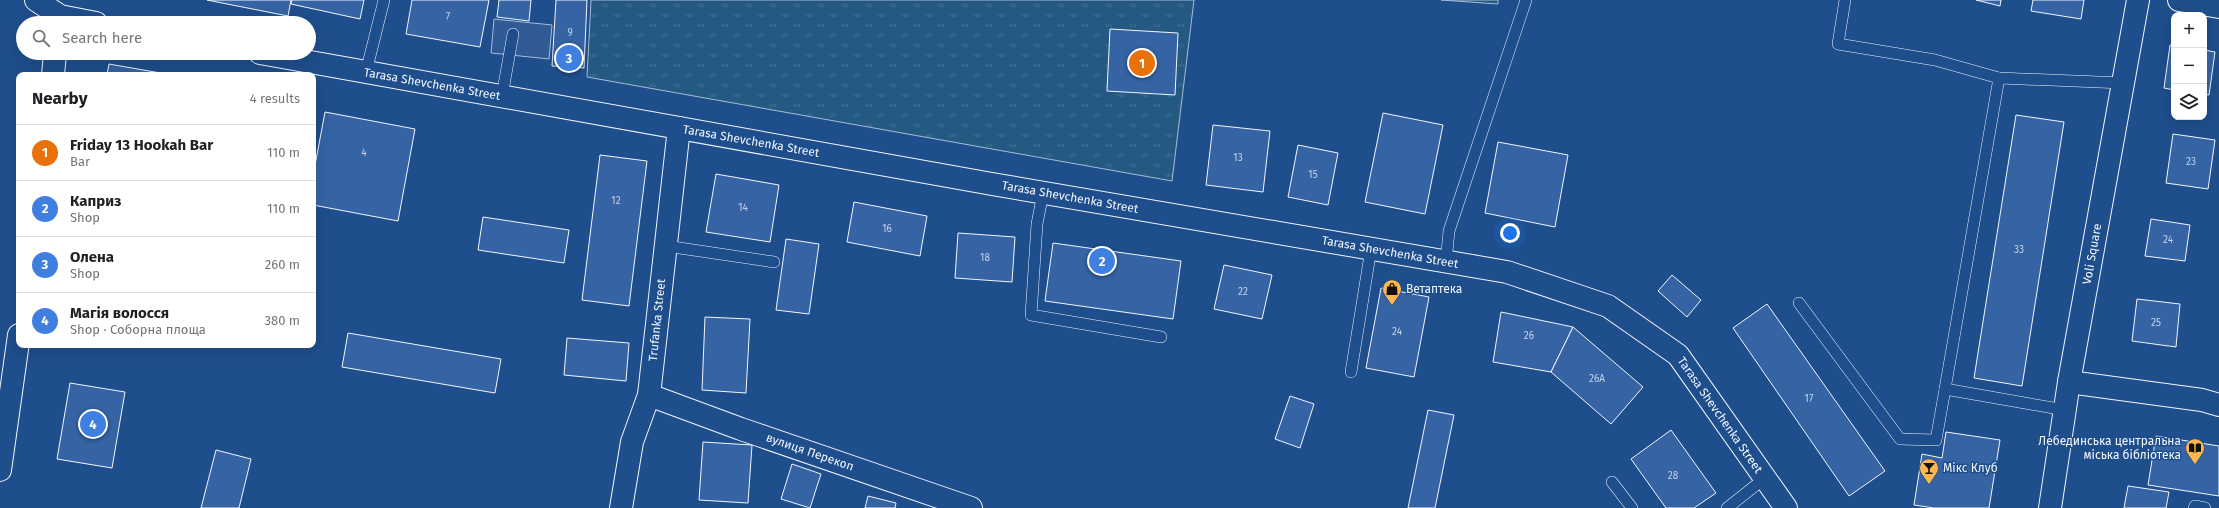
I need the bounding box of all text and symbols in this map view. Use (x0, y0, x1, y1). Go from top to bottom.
house number: 7 (446, 11, 451, 23)
map controls (2171, 12, 2207, 120)
button: + (2171, 12, 2207, 48)
search box (16, 16, 316, 60)
icon: search (30, 27, 52, 49)
house number: 9 (567, 27, 573, 39)
text: Search here (62, 29, 142, 47)
pin: 3 (556, 43, 582, 73)
pin: 1 (1129, 48, 1155, 78)
button: − (2171, 48, 2207, 84)
street label: Tarasa Shevchenka Street (363, 65, 502, 103)
button: layers (2171, 84, 2207, 120)
text: Nearby (32, 88, 87, 109)
text: 4 results (250, 91, 300, 106)
street label: Tarasa Shevchenka Street (682, 122, 821, 160)
text: Friday 13 Hookah Bar (70, 136, 213, 154)
text: 1 (42, 145, 48, 160)
text: 110 m (267, 145, 300, 160)
house number: 4 (361, 147, 367, 159)
house number: 13 (1233, 152, 1243, 164)
text: Bar (70, 154, 90, 169)
house number: 23 (2186, 156, 2196, 168)
house number: 15 (1308, 169, 1318, 181)
street label: Tarasa Shevchenka Street (1001, 178, 1140, 216)
text: Каприз (70, 192, 121, 210)
house number: 12 (611, 195, 621, 207)
text: 2 (42, 201, 48, 216)
text: 110 m (267, 201, 300, 216)
house number: 14 (738, 202, 749, 214)
text: Shop (70, 210, 100, 225)
street label: Voli Square (2080, 222, 2104, 286)
house number: 16 (882, 223, 892, 235)
your location (1500, 223, 1520, 243)
street label: Tarasa Shevchenka Street (1321, 233, 1460, 271)
house number: 24 (2163, 234, 2174, 246)
house number: 33 (2014, 244, 2024, 256)
pin: 2 (1089, 246, 1115, 276)
text: Олена (70, 248, 114, 266)
house number: 18 (980, 252, 990, 264)
text: 3 (42, 257, 48, 272)
text: 260 m (265, 257, 300, 272)
text: Shop (70, 266, 100, 281)
street label: Trufanka Street (646, 277, 668, 362)
shop icon: Ветаптека (1381, 278, 1403, 306)
place label: Ветаптека (1406, 282, 1462, 296)
house number: 22 (1238, 286, 1248, 298)
text: Магія волосся (70, 304, 169, 322)
text: 4 (41, 313, 49, 328)
text: 380 m (265, 313, 300, 328)
house number: 25 (2151, 317, 2161, 329)
text: Shop · Соборна площа (70, 322, 206, 337)
house number: 24 (1392, 326, 1403, 338)
house number: 26 (1524, 330, 1534, 342)
street label: Tarasa Shevchenka Street (1675, 354, 1766, 476)
house number: 26А (1589, 373, 1605, 385)
house number: 17 (1805, 393, 1814, 405)
pin: 4 (80, 409, 106, 439)
street label: вулиця Перекоп (764, 430, 856, 474)
place label: Лебединська центральна міська бібліотека (2038, 434, 2181, 462)
library icon: Лебединська центральна міська бібліотека (2184, 437, 2206, 465)
bar icon: Мікс Клуб (1918, 457, 1940, 485)
place label: Мікс Клуб (1943, 461, 1998, 475)
house number: 28 (1668, 470, 1679, 482)

